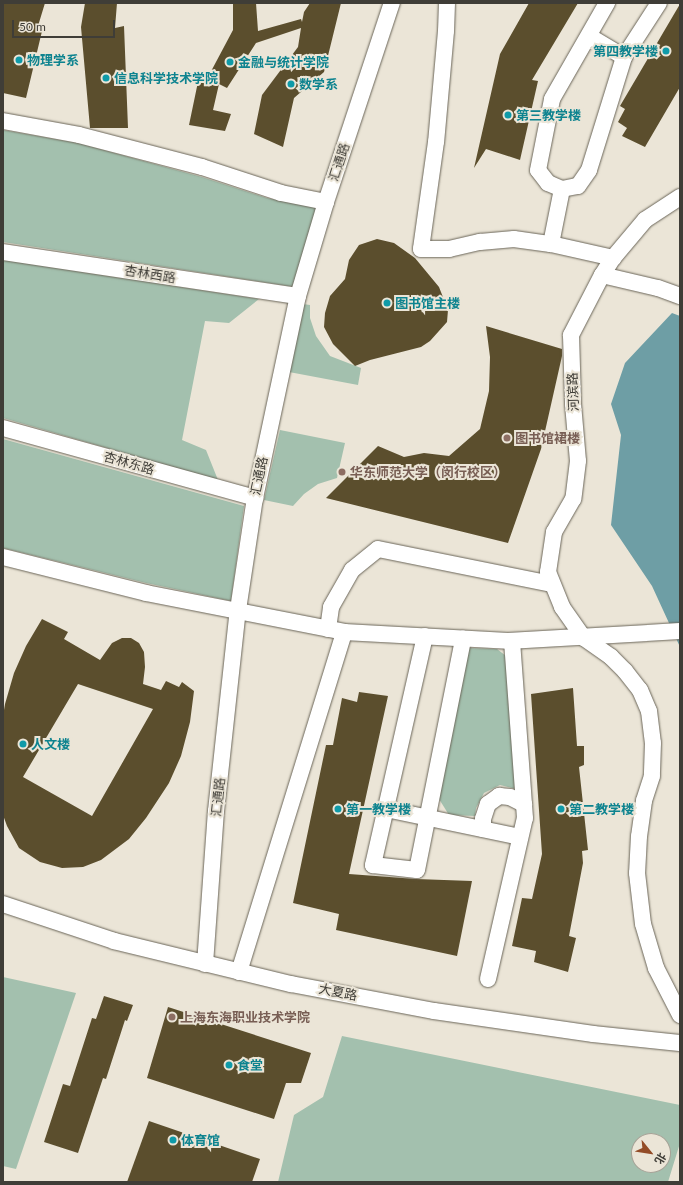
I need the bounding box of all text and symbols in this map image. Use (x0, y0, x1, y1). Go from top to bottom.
scale bar (14, 12, 117, 38)
text: 50 m (19, 19, 46, 34)
place label: 第四教学楼 (593, 43, 658, 59)
marker: 第四教学楼 (661, 46, 671, 56)
place label: 物理学系 (27, 52, 79, 68)
place label: 金融与统计学院 (238, 54, 329, 70)
marker: 物理学系 (14, 55, 24, 65)
marker: 金融与统计学院 (225, 57, 235, 67)
place label: 信息科学技术学院 (114, 70, 218, 86)
marker: 信息科学技术学院 (101, 73, 111, 83)
place label: 数学系 (299, 76, 338, 92)
marker: 数学系 (286, 79, 296, 89)
place label: 第三教学楼 (516, 107, 581, 123)
marker: 第三教学楼 (503, 110, 513, 120)
street label: 汇通路 (326, 141, 352, 183)
street label: 杏林西路 (123, 262, 177, 286)
place label: 图书馆主楼 (395, 295, 460, 311)
marker: 图书馆主楼 (382, 298, 392, 308)
street label: 河滨路 (565, 372, 581, 412)
place label: 图书馆裙楼 (515, 430, 580, 446)
marker: 图书馆裙楼 (502, 433, 512, 443)
street label: 杏林东路 (102, 448, 156, 478)
street label: 汇通路 (247, 455, 271, 497)
place label: 华东师范大学（闵行校区） (350, 464, 506, 480)
marker: 华东师范大学（闵行校区） (337, 467, 347, 477)
place label: 人文楼 (31, 736, 70, 752)
marker: 人文楼 (18, 739, 28, 749)
street label: 汇通路 (208, 777, 228, 817)
place label: 第一教学楼 (346, 801, 411, 817)
place label: 第二教学楼 (569, 801, 634, 817)
marker: 第一教学楼 (333, 804, 343, 814)
marker: 第二教学楼 (556, 804, 566, 814)
street label: 大夏路 (317, 981, 359, 1003)
place label: 上海东海职业技术学院 (180, 1009, 310, 1025)
marker: 上海东海职业技术学院 (167, 1012, 177, 1022)
place label: 食堂 (237, 1057, 263, 1073)
marker: 食堂 (224, 1060, 234, 1070)
place label: 体育馆 (181, 1132, 220, 1148)
north arrow (631, 1133, 671, 1173)
marker: 体育馆 (168, 1135, 178, 1145)
text: 北 (653, 1151, 669, 1167)

